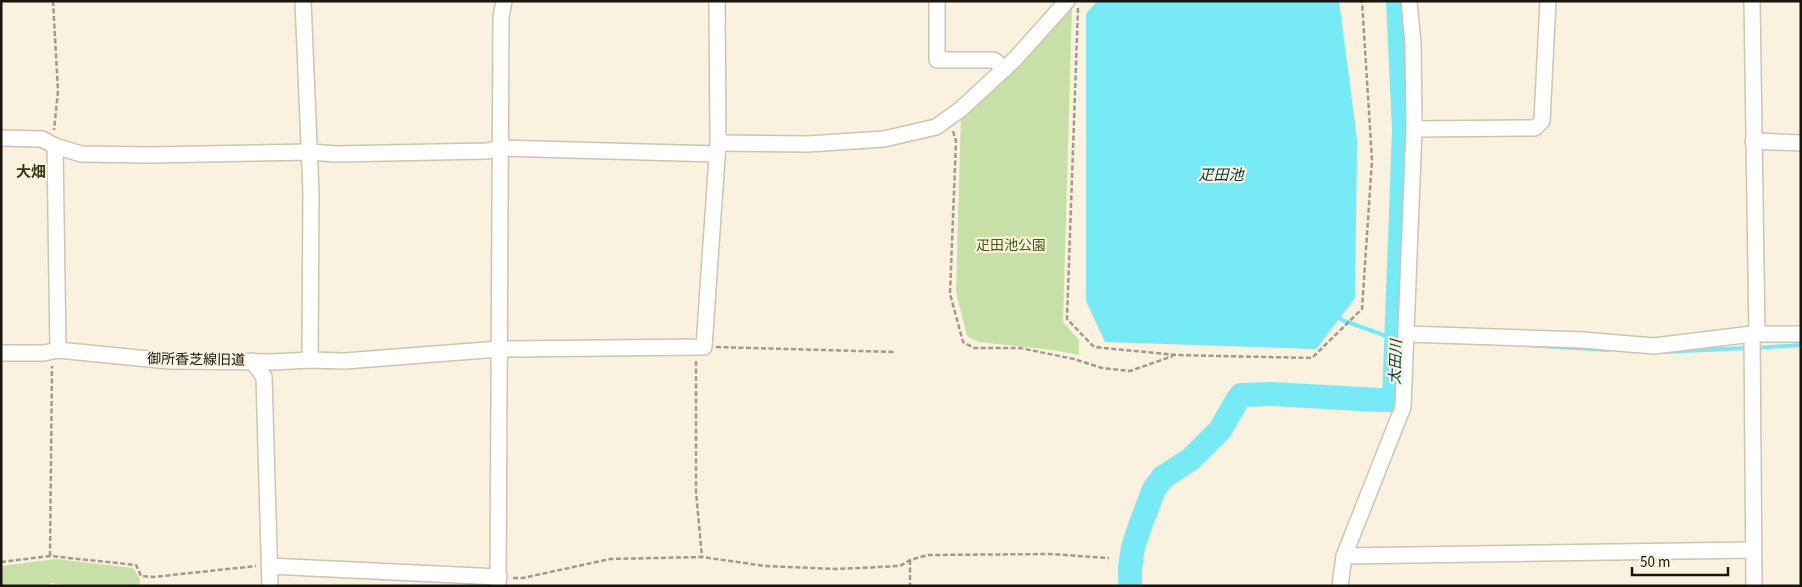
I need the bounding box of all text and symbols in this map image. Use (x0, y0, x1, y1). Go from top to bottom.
district label: 大畑 (16, 162, 46, 183)
water label: 疋田池 (1198, 165, 1245, 186)
park label: 疋田池公園 (976, 236, 1046, 256)
water label: 太田川 (1385, 337, 1407, 385)
street label: 御所香芝線旧道 (147, 349, 245, 371)
scale bar (1632, 544, 1728, 576)
text: 50 m (1640, 552, 1670, 573)

